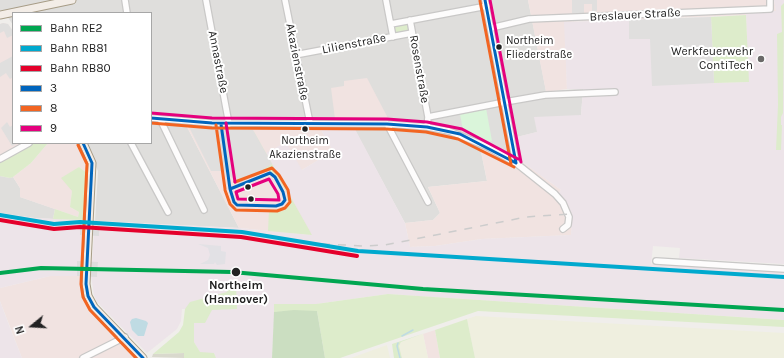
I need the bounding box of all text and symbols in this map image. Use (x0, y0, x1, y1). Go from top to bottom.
street label: Breslauer Straße (589, 5, 681, 25)
legend (12, 12, 152, 144)
text: Bahn RE2 (50, 21, 102, 35)
street label: Akazienstraße (282, 22, 312, 102)
street label: Annastraße (205, 30, 231, 94)
street label: Lilienstraße (321, 31, 387, 57)
street label: Rosenstraße (406, 34, 432, 104)
place label: Northeim Fliederstraße (506, 34, 572, 60)
text: Bahn RB81 (50, 41, 108, 55)
marker: Northeim Fliederstraße (494, 42, 504, 52)
place label: Werkfeuerwehr ContiTech (671, 45, 753, 73)
marker: Werkfeuerwehr ContiTech (756, 54, 766, 64)
text: Bahn RB80 (50, 61, 111, 75)
text: 3 (50, 81, 57, 95)
text: 8 (50, 101, 57, 115)
text: 9 (50, 121, 57, 135)
marker: Northeim Akazienstraße (300, 124, 310, 134)
place label: Northeim Akazienstraße (269, 134, 341, 160)
unlabelled marker (243, 182, 253, 192)
unlabelled marker (246, 194, 256, 204)
marker: Northeim (Hannover) (230, 266, 242, 278)
place label: Northeim (Hannover) (204, 279, 268, 307)
north arrow (12, 306, 52, 346)
text: N (13, 324, 28, 336)

